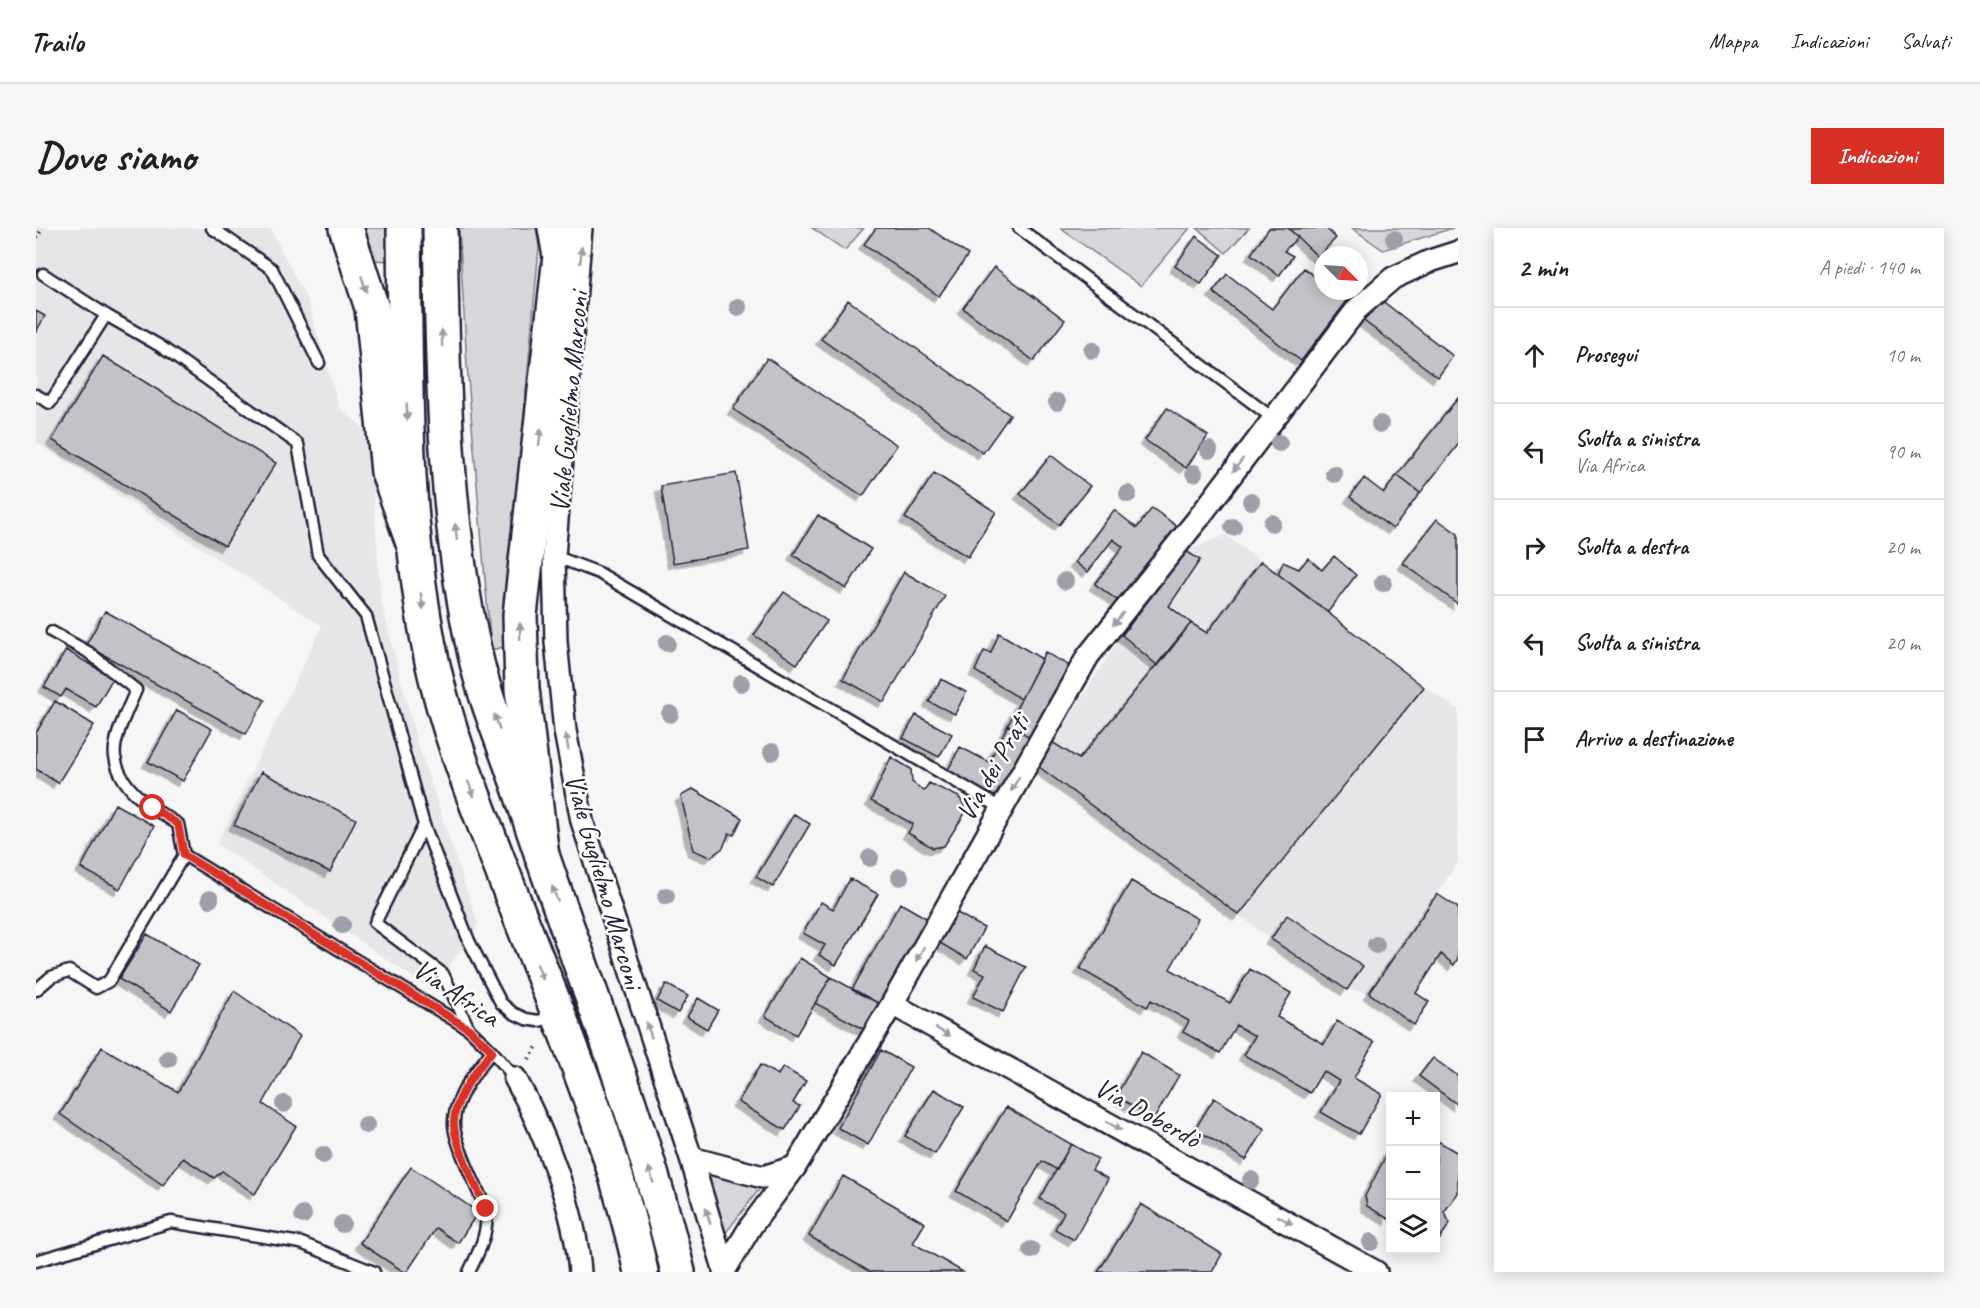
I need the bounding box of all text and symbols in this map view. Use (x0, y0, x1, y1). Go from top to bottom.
text: Trailo (30, 24, 84, 59)
text: Mappa (1709, 28, 1758, 54)
text: Indicazioni (1791, 28, 1868, 54)
text: Salvati (1901, 28, 1950, 54)
button: Indicazioni (1811, 128, 1944, 184)
text: Dove siamo (36, 130, 195, 183)
one-way arrow (576, 245, 586, 264)
north arrow (1314, 246, 1368, 300)
text: 2 min (1518, 251, 1568, 284)
text: A piedi · 140 m (1819, 255, 1920, 280)
one-way arrow (360, 275, 369, 293)
street label: Viale Guglielmo Marconi (541, 286, 596, 514)
one-way arrow (438, 328, 447, 347)
icon: ahead (1518, 339, 1551, 372)
text: Prosegui (1575, 341, 1637, 369)
text: 10 m (1886, 343, 1920, 368)
one-way arrow (402, 403, 412, 422)
text: Svolta a sinistra (1575, 425, 1699, 453)
one-way arrow (535, 427, 545, 446)
icon: left (1518, 435, 1551, 468)
text: 90 m (1886, 439, 1920, 464)
text: Via Africa (1575, 453, 1644, 478)
one-way arrow (1232, 456, 1244, 472)
one-way arrow (451, 523, 461, 542)
icon: right (1518, 531, 1551, 564)
text: Svolta a destra (1575, 533, 1688, 561)
text: 20 m (1886, 535, 1920, 560)
one-way arrow (418, 592, 427, 611)
one-way arrow (1112, 611, 1125, 626)
one-way arrow (515, 621, 525, 640)
icon: left (1518, 627, 1551, 660)
text: Svolta a sinistra (1575, 629, 1699, 657)
text: 20 m (1886, 631, 1920, 656)
street label: Via dei Prati (948, 704, 1039, 827)
one-way arrow (492, 713, 501, 731)
icon: arrive (1518, 723, 1551, 756)
text: Arrivo a destinazione (1575, 725, 1733, 753)
one-way arrow (562, 732, 571, 751)
street label: Viale Guglielmo Marconi (557, 770, 653, 996)
one-way arrow (1010, 775, 1020, 792)
one-way arrow (466, 781, 476, 799)
route start (139, 794, 165, 820)
one-way arrow (549, 885, 559, 903)
one-way arrow (915, 946, 925, 963)
street label: Via Africa (407, 951, 508, 1035)
one-way arrow (536, 963, 546, 981)
one-way arrow (643, 1021, 653, 1039)
one-way arrow (935, 1027, 952, 1037)
street label: Via Doberdò (1089, 1069, 1209, 1157)
map controls (1386, 1092, 1440, 1254)
button: + (1386, 1092, 1440, 1146)
one-way arrow (1106, 1121, 1123, 1131)
button: − (1386, 1146, 1440, 1200)
one-way arrow (646, 1166, 655, 1184)
route end (472, 1195, 498, 1221)
button: layers (1386, 1200, 1440, 1254)
one-way arrow (703, 1207, 712, 1225)
one-way arrow (1276, 1215, 1293, 1225)

